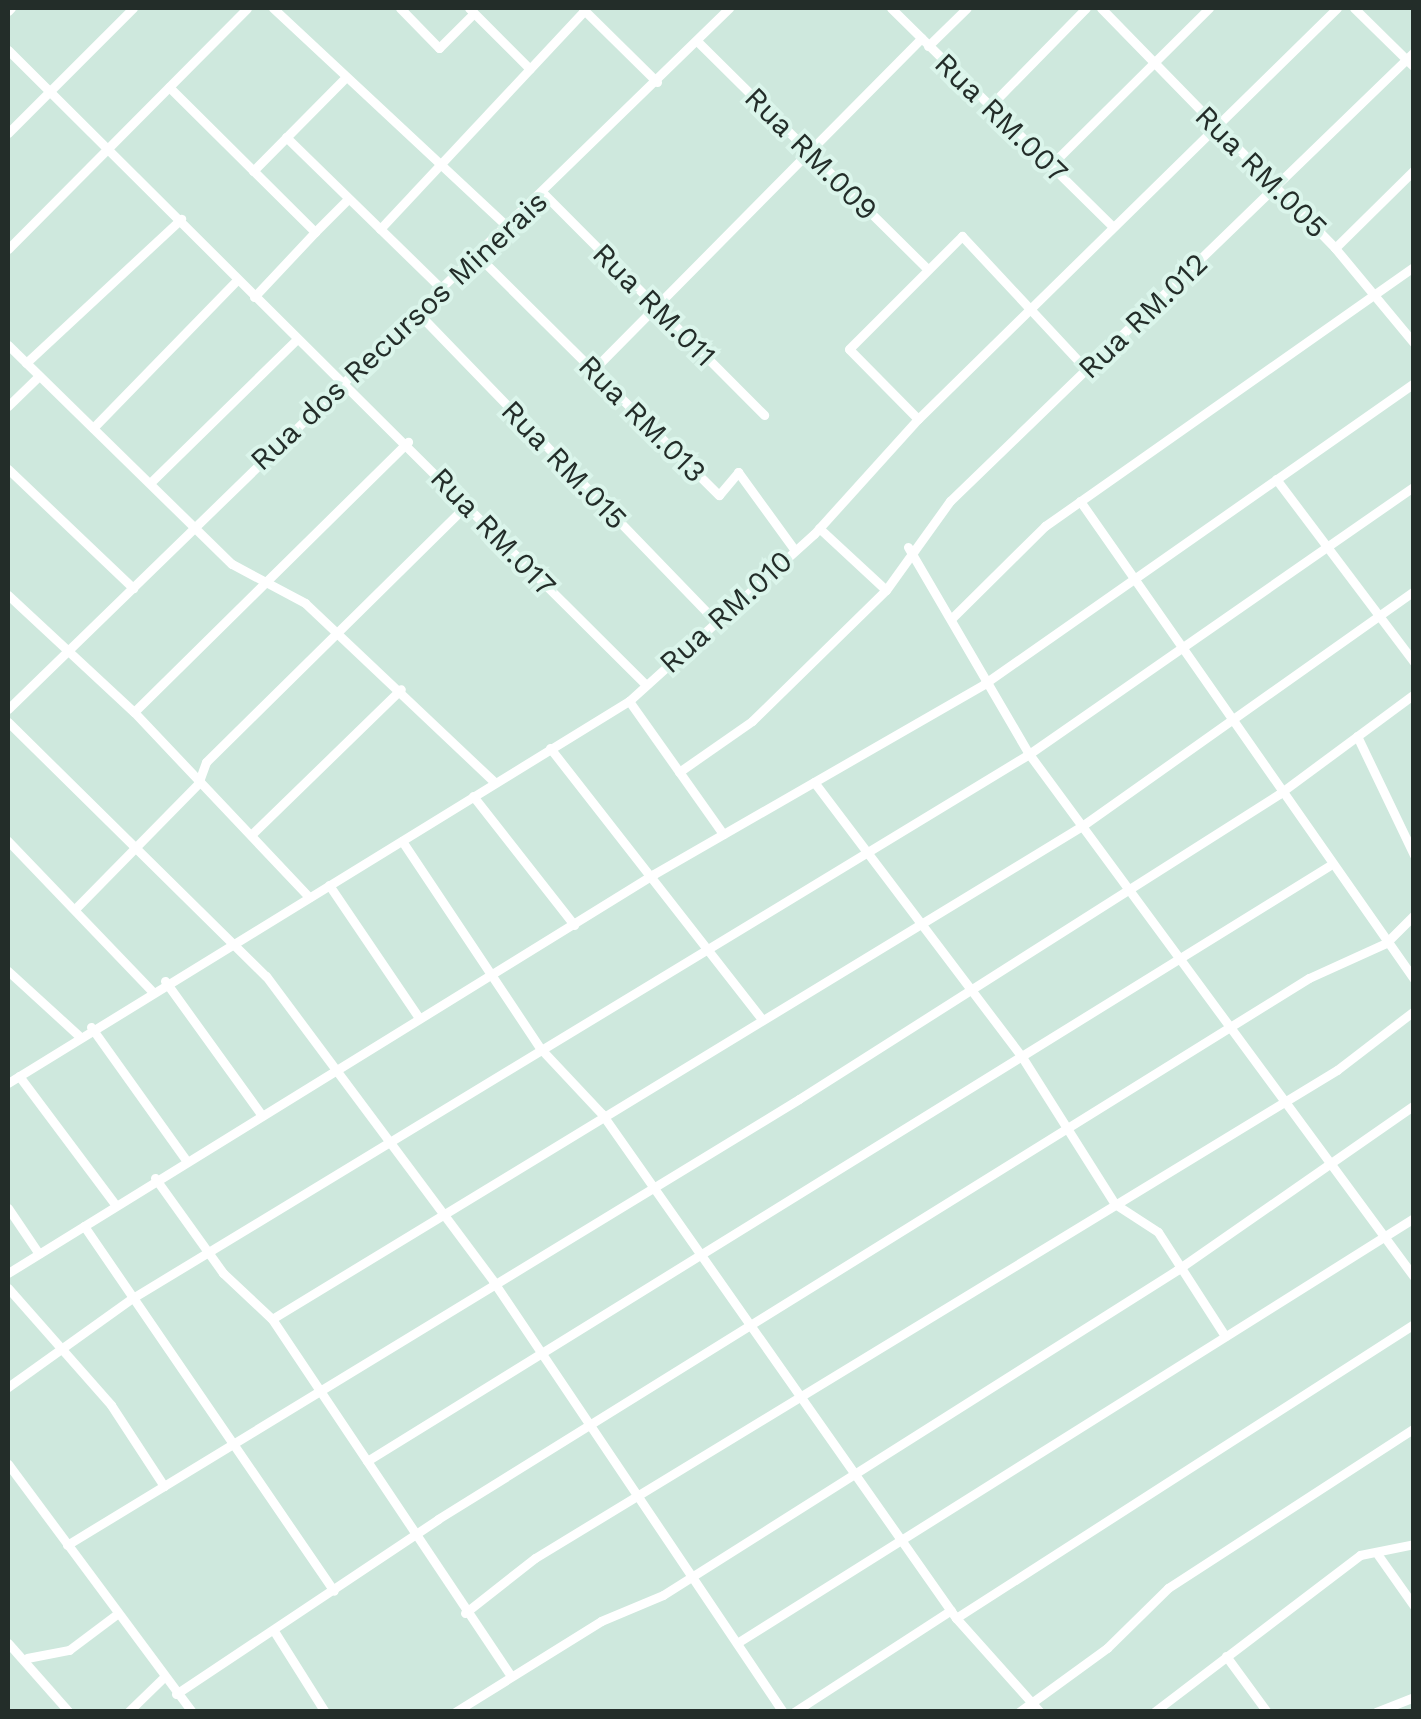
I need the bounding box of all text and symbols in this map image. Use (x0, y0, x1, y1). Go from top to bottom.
street label: Rua RM.007 (927, 45, 1075, 191)
street label: Rua RM.009 (737, 80, 885, 228)
street label: Rua RM.005 (1187, 98, 1335, 246)
street label: Rua dos Recursos Minerais (243, 184, 555, 478)
street label: Rua RM.011 (585, 236, 723, 374)
street label: Rua RM.012 (1071, 245, 1215, 387)
street label: Rua RM.013 (571, 348, 713, 490)
street label: Rua RM.015 (493, 393, 635, 537)
street label: Rua RM.017 (423, 460, 563, 604)
street label: Rua RM.010 (652, 543, 800, 681)

